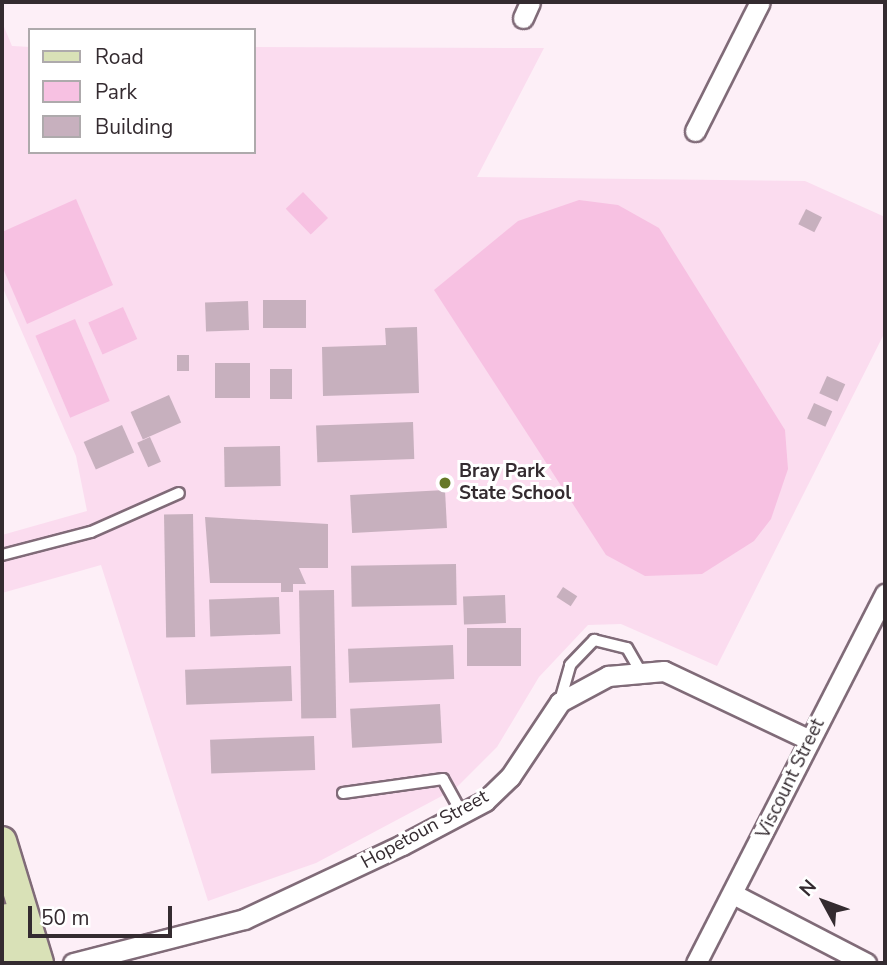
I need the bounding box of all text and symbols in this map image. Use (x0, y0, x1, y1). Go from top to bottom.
legend (28, 28, 256, 154)
text: Road (95, 43, 144, 71)
text: Park (95, 78, 137, 106)
text: Building (95, 113, 173, 141)
place label: Bray Park State School (459, 461, 571, 505)
marker: Bray Park State School (437, 475, 453, 491)
street label: Viscount Street (752, 715, 830, 843)
street label: Hopetoun Street (358, 786, 492, 874)
north arrow (789, 867, 859, 937)
text: N (794, 874, 823, 902)
scale bar (32, 892, 175, 936)
text: 50 m (41, 904, 90, 932)

